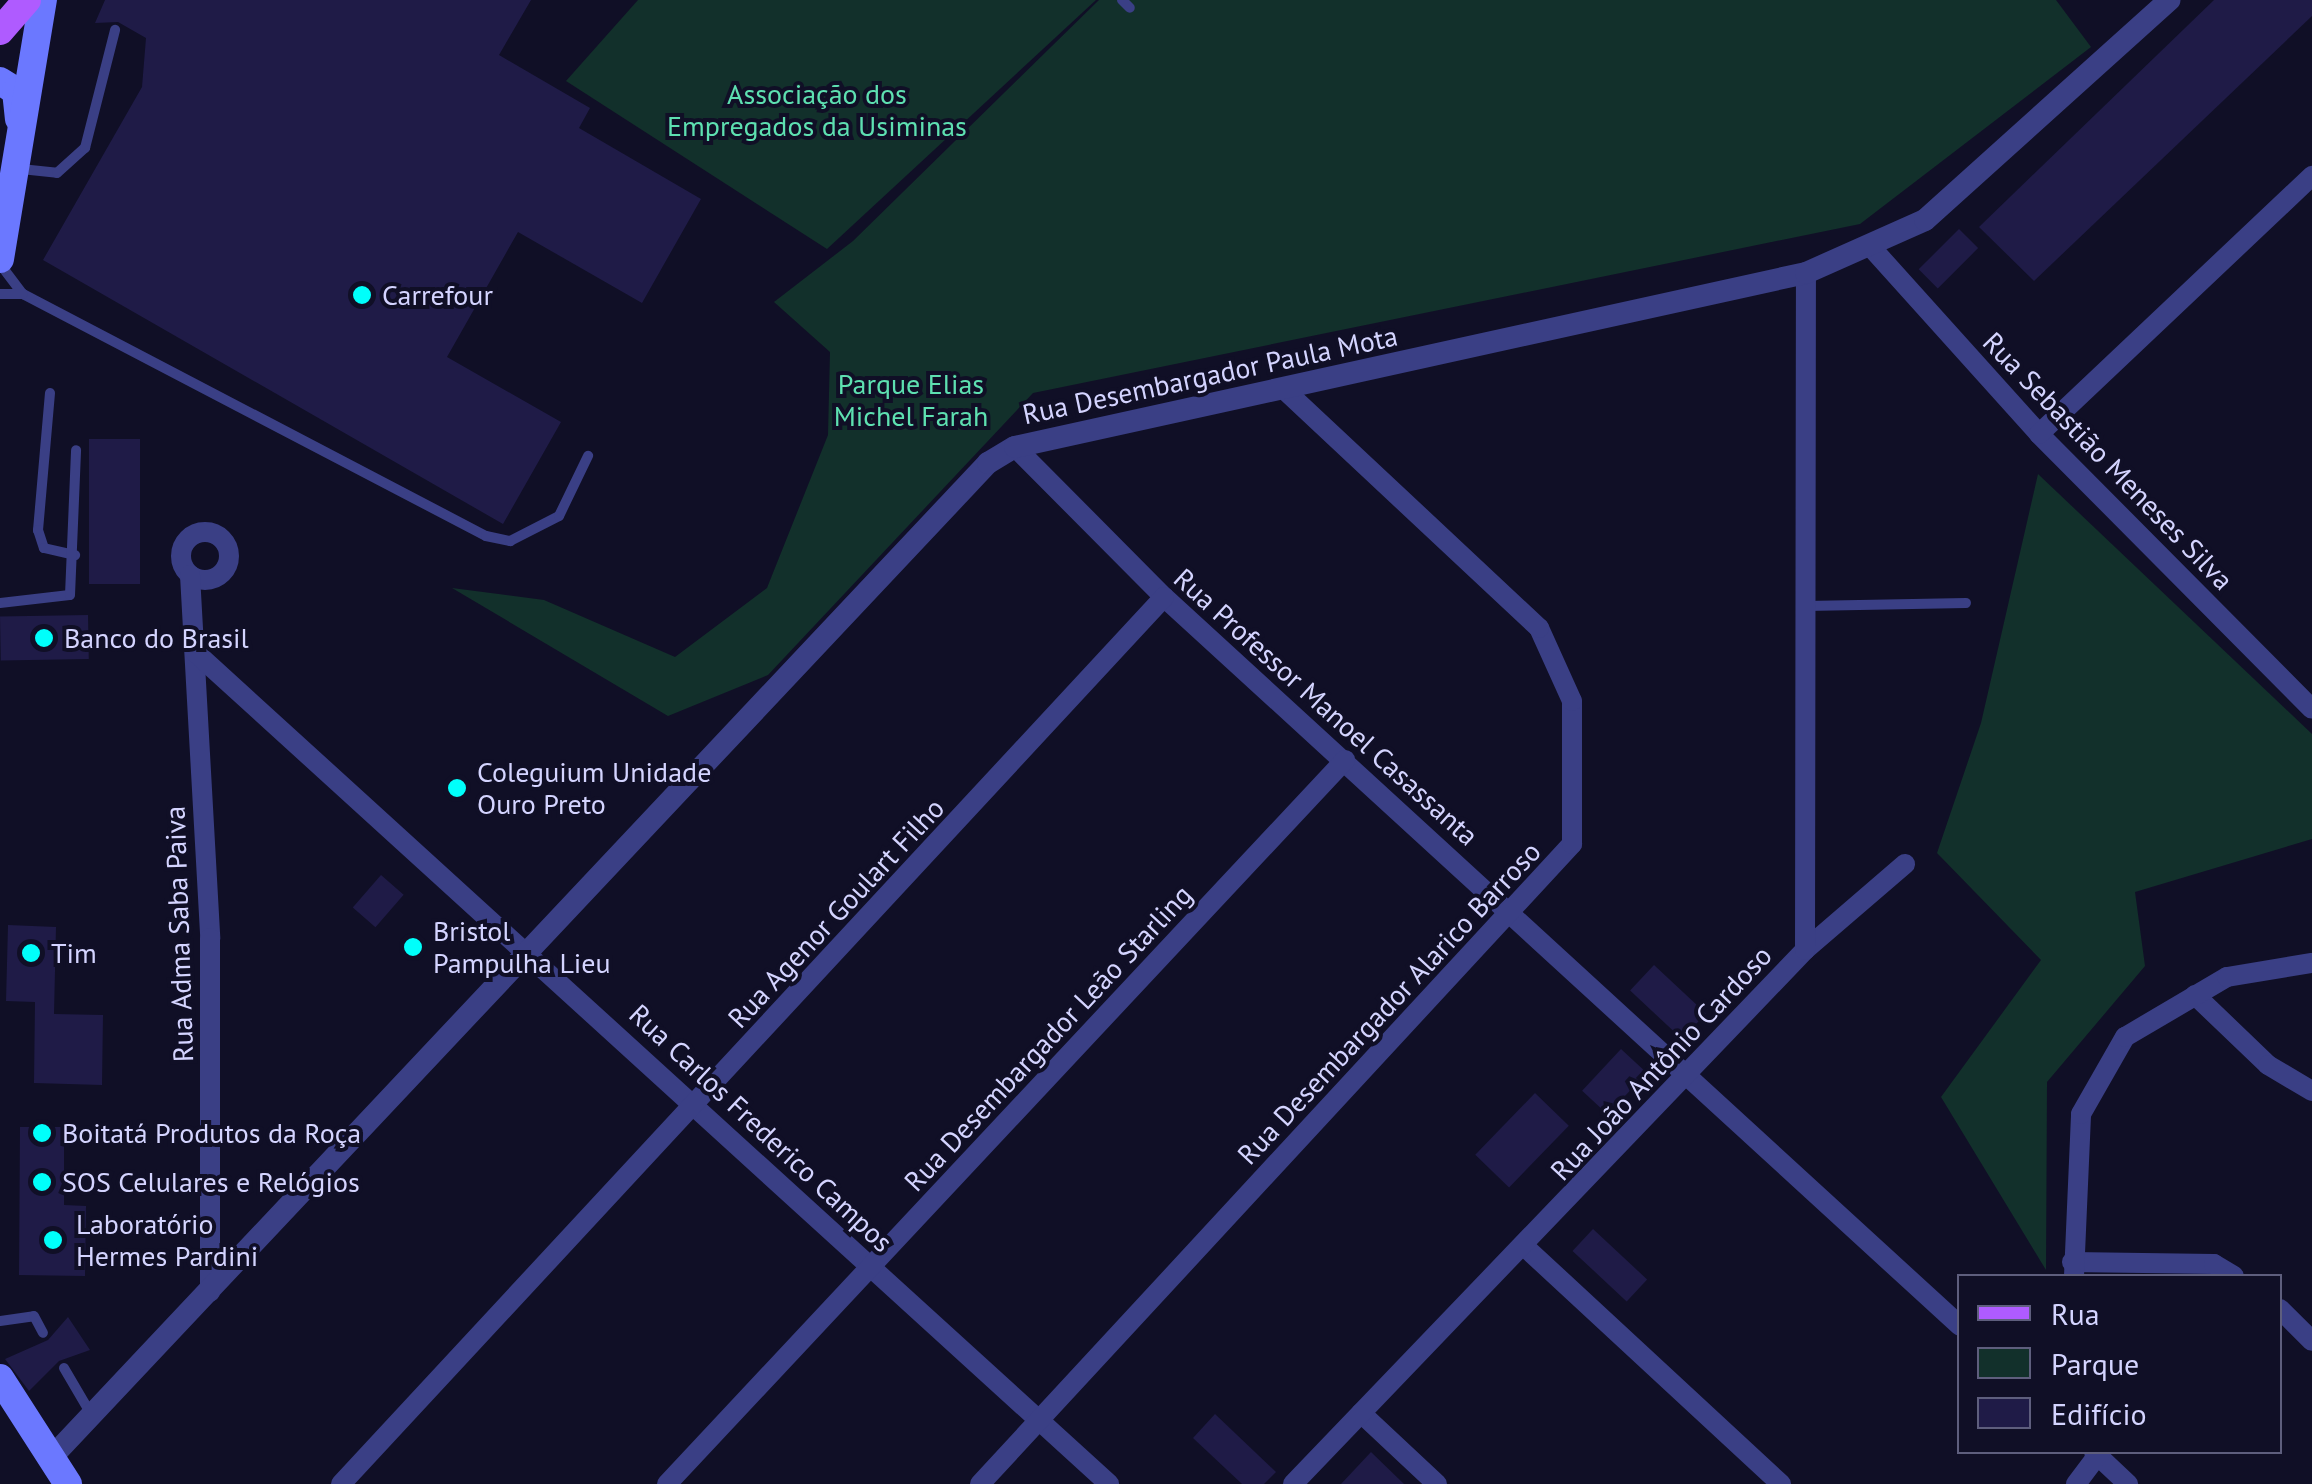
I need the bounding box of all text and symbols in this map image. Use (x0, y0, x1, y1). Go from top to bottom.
park label: Associação dos Empregados da Usiminas (667, 77, 967, 143)
place label: Carrefour (382, 278, 493, 312)
marker: Carrefour (351, 284, 373, 306)
street label: Rua Desembargador Paula Mota (1020, 319, 1400, 431)
street label: Rua Sebastião Meneses Silva (1976, 325, 2240, 597)
park label: Parque Elias Michel Farah (834, 367, 988, 433)
street label: Rua Professor Manoel Casassanta (1167, 561, 1485, 853)
place label: Banco do Brasil (64, 621, 249, 655)
marker: Banco do Brasil (33, 627, 55, 649)
place label: Coleguium Unidade Ouro Preto (477, 755, 711, 821)
marker: Coleguium Unidade Ouro Preto (446, 777, 468, 799)
street label: Rua Agenor Goulart Filho (721, 791, 951, 1035)
street label: Rua Adma Saba Paiva (158, 805, 200, 1063)
street label: Rua Desembargador Alarico Barroso (1230, 834, 1548, 1172)
street label: Rua Desembargador Leão Starling (897, 878, 1199, 1198)
place label: Bristol Pampulha Lieu (433, 914, 611, 980)
place label: Tim (51, 936, 97, 970)
marker: Bristol Pampulha Lieu (402, 936, 424, 958)
street label: Rua João Antônio Cardoso (1543, 938, 1779, 1188)
marker: Tim (20, 942, 42, 964)
street label: Rua Carlos Frederico Campos (623, 997, 899, 1259)
place label: Boitatá Produtos da Roça (62, 1116, 361, 1150)
marker: Boitatá Produtos da Roça (31, 1122, 53, 1144)
place label: SOS Celulares e Relógios (62, 1165, 360, 1199)
marker: SOS Celulares e Relógios (31, 1171, 53, 1193)
place label: Laboratório Hermes Pardini (76, 1207, 258, 1273)
marker: Laboratório Hermes Pardini (40, 1227, 66, 1253)
legend (1957, 1274, 2282, 1454)
text: Rua (2051, 1294, 2100, 1333)
text: Parque (2051, 1344, 2139, 1383)
text: Edifício (2051, 1394, 2147, 1433)

